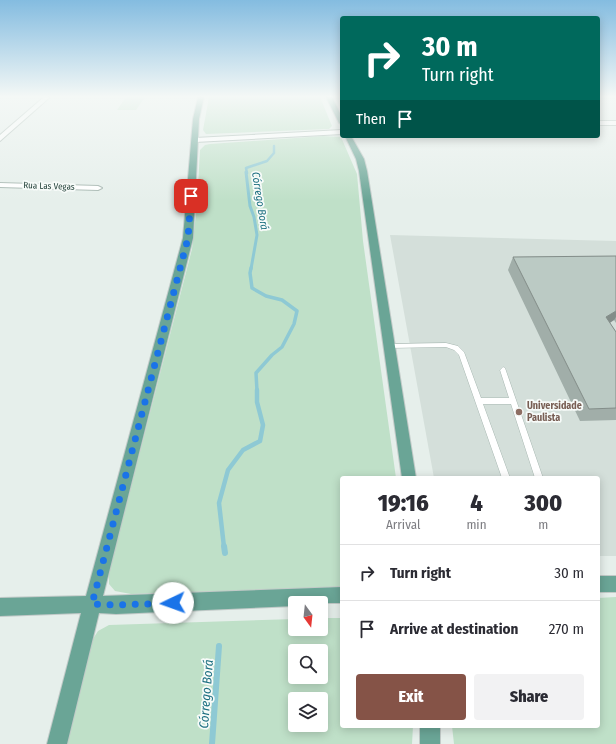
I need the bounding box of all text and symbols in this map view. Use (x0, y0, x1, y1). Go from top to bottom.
text: 30 m (422, 30, 478, 63)
icon: right (356, 32, 408, 84)
text: Turn right (422, 64, 494, 86)
icon: arrive (394, 108, 416, 130)
text: Then (356, 110, 386, 128)
water label: Córrego Borá (249, 171, 271, 231)
pin (174, 179, 208, 213)
street label: Rua Las Vegas (23, 180, 75, 192)
icon: arrive (180, 185, 202, 207)
place label: Universidade Paulista (527, 400, 582, 424)
marker: Universidade Paulista (514, 407, 524, 417)
text: 19:16 (378, 489, 429, 517)
text: 4 (470, 489, 483, 517)
text: 300 (524, 489, 562, 517)
text: Arrival (386, 517, 420, 532)
text: min (466, 517, 487, 532)
text: m (538, 517, 548, 532)
icon: right (356, 562, 378, 584)
text: Turn right (390, 564, 451, 582)
text: 30 m (554, 564, 584, 582)
position arrow (152, 582, 194, 624)
north arrow (288, 596, 328, 636)
map controls (288, 596, 328, 732)
icon: arrive (356, 618, 378, 640)
text: Arrive at destination (390, 620, 518, 638)
text: 270 m (549, 620, 584, 638)
button: search (288, 644, 328, 684)
water label: Córrego Borá (196, 659, 216, 729)
button: Exit (356, 674, 466, 720)
button: Share (474, 674, 584, 720)
button: layers (288, 692, 328, 732)

